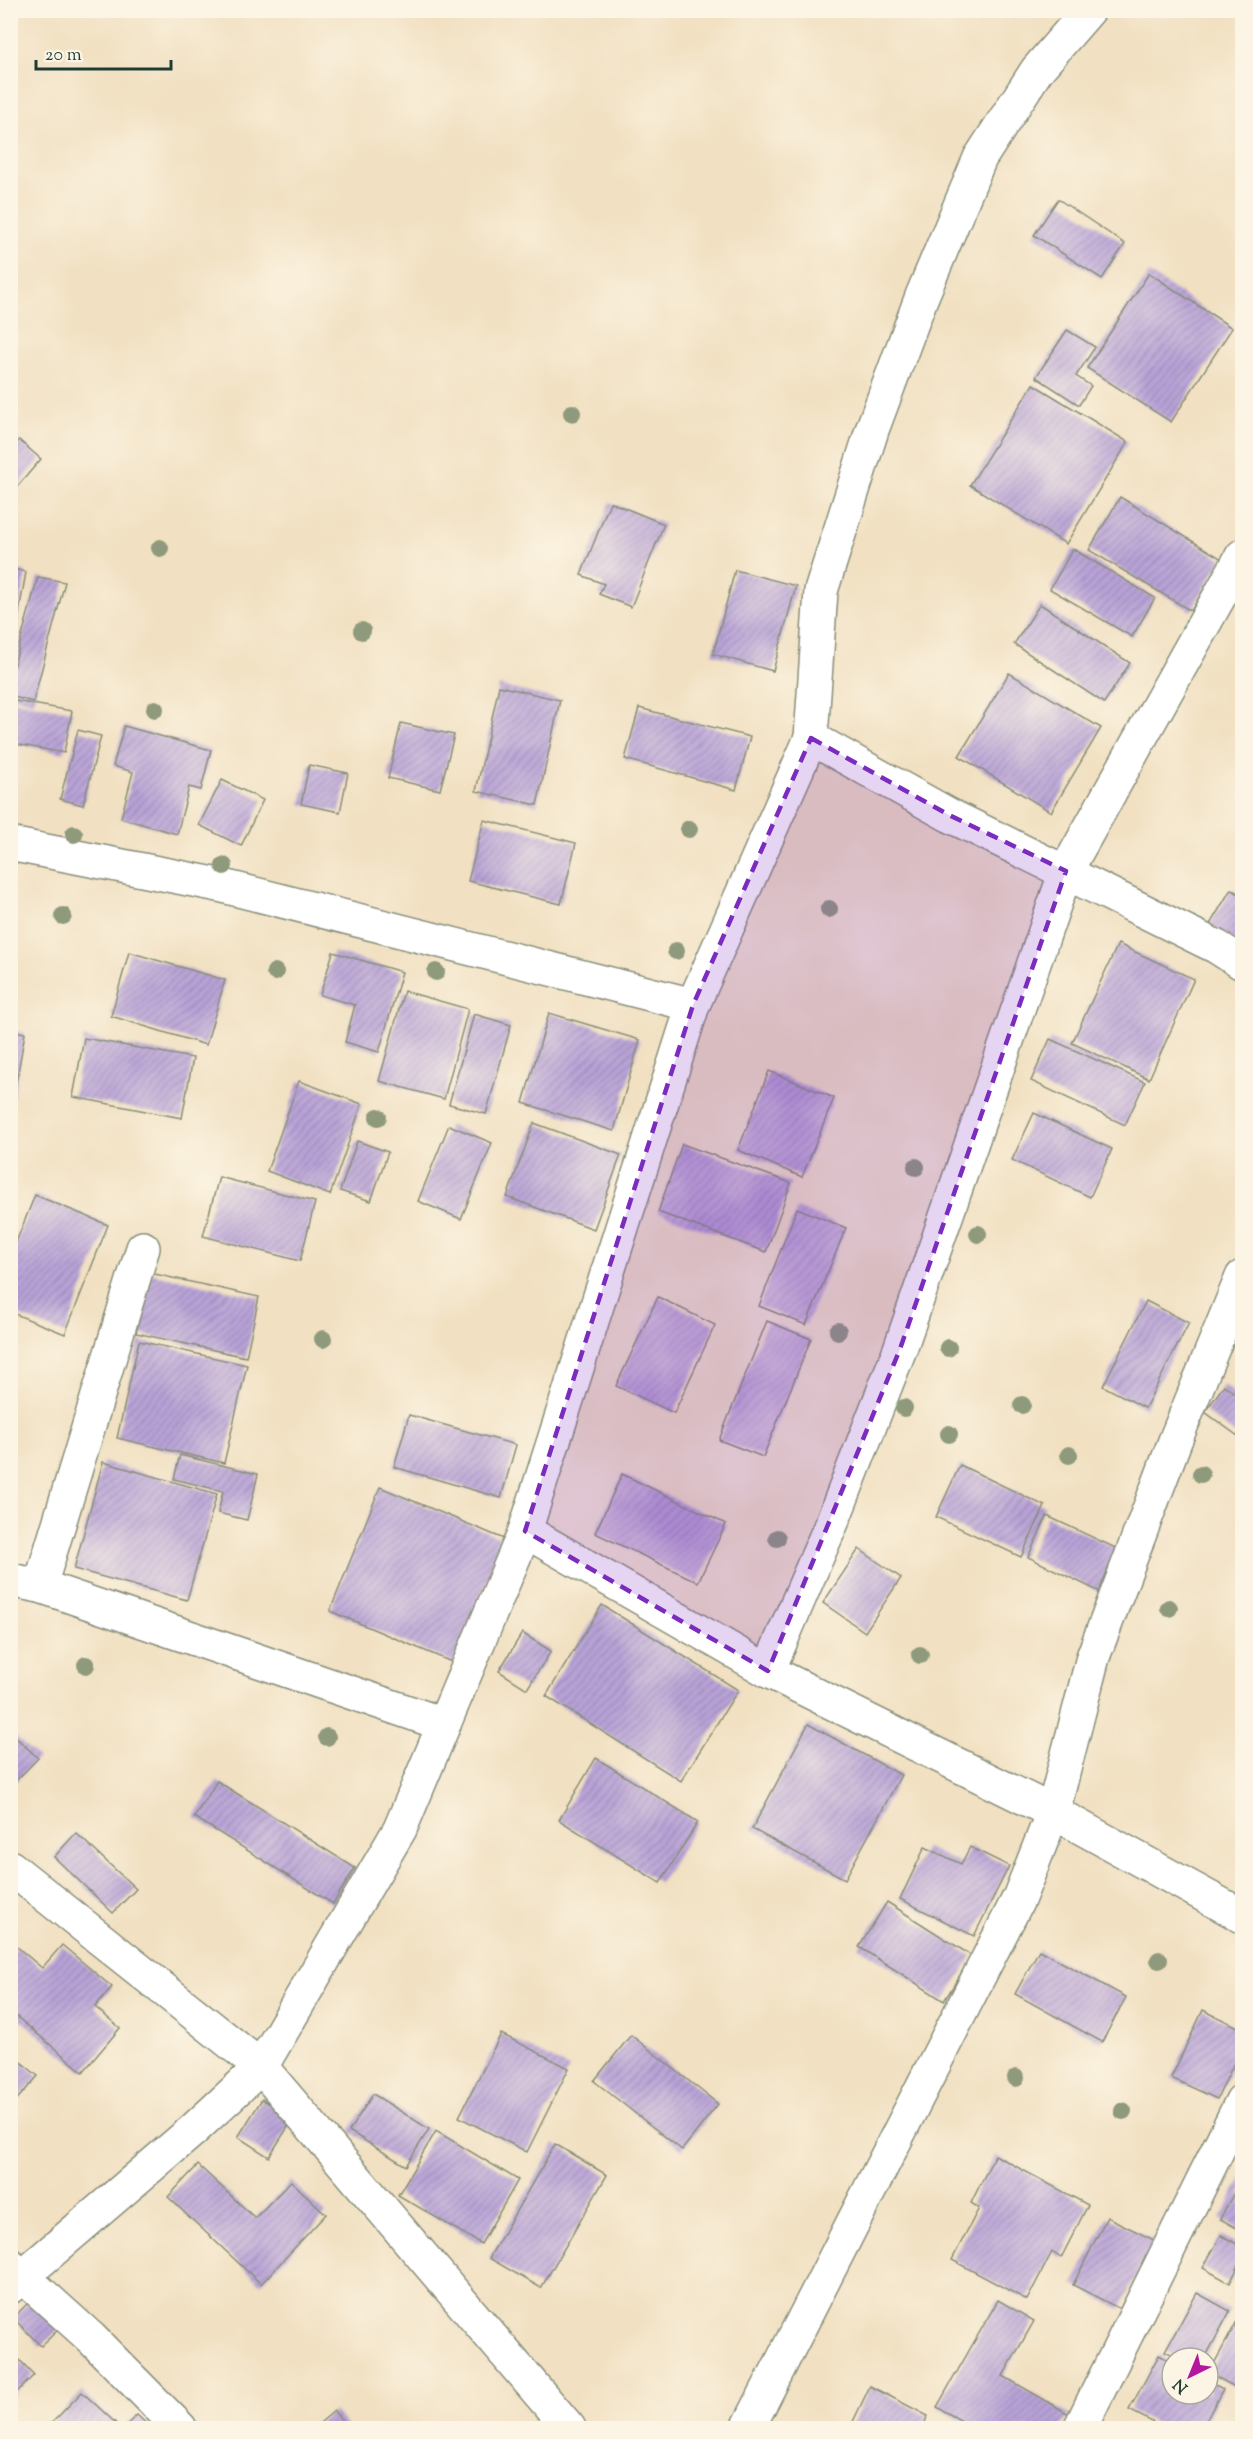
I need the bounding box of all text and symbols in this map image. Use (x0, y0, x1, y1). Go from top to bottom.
scale bar (36, 33, 171, 71)
text: 20 m (45, 43, 82, 69)
north arrow (1160, 2346, 1220, 2406)
text: N (1169, 2372, 1194, 2398)

